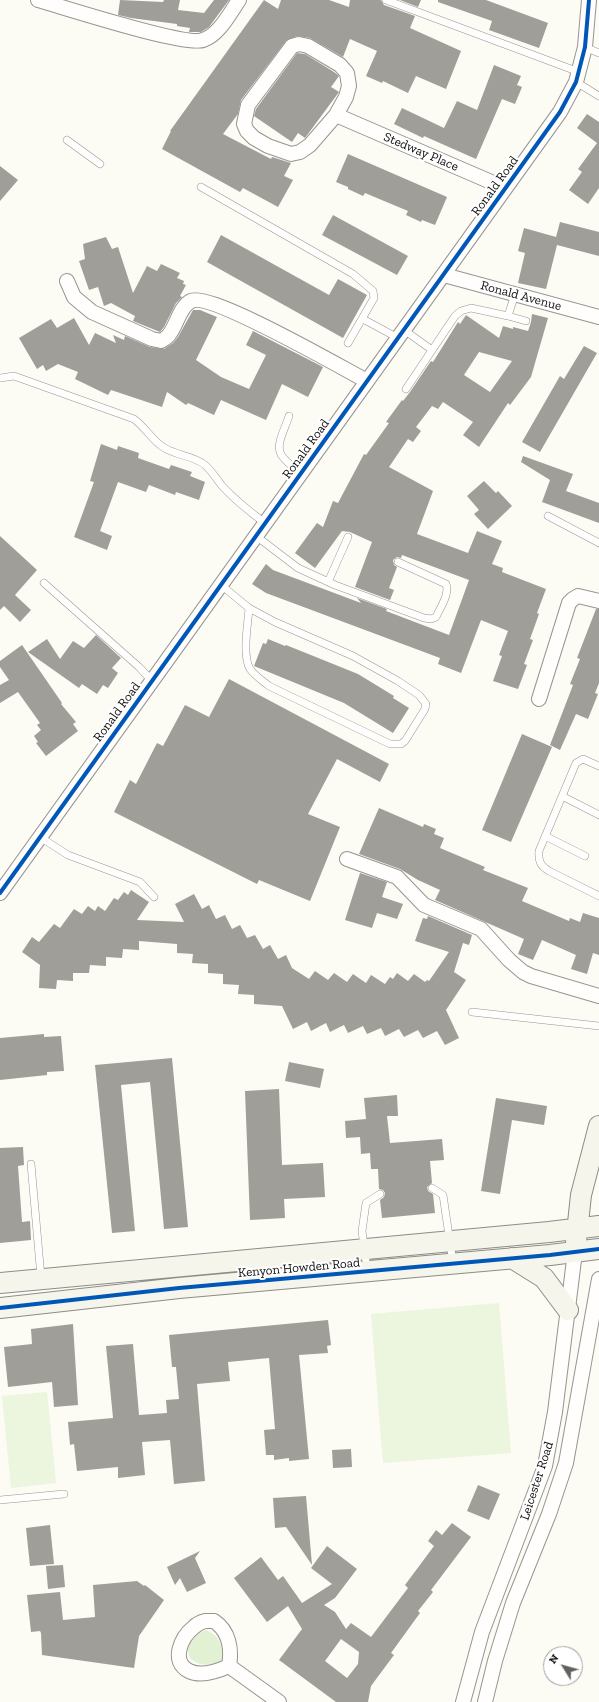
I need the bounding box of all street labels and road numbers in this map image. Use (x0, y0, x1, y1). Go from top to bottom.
street label: Stedway Place (381, 129, 461, 175)
street label: Ronald Road (468, 153, 522, 219)
street label: Ronald Avenue (479, 278, 563, 314)
street label: Ronald Road (279, 416, 333, 482)
street label: Ronald Road (90, 679, 144, 745)
street label: Kenyon Howden Road (237, 1255, 361, 1281)
street label: Leicester Road (517, 1440, 557, 1522)

